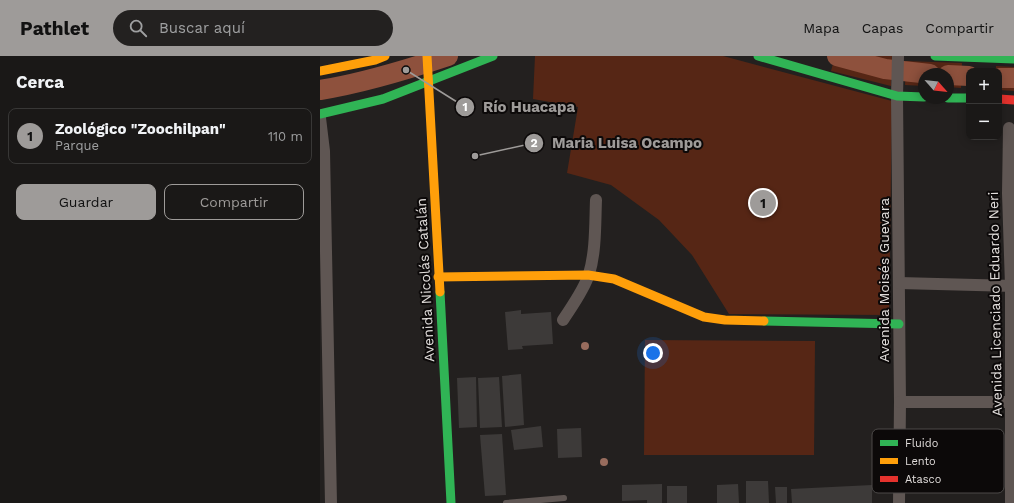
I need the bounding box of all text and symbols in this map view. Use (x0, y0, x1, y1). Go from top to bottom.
search box (113, 10, 393, 46)
text: Pathlet (20, 17, 89, 40)
icon: search (127, 17, 149, 39)
text: Buscar aquí (159, 19, 245, 37)
text: Mapa (803, 20, 840, 36)
text: Capas (862, 20, 903, 36)
text: Compartir (925, 20, 994, 36)
north arrow (918, 68, 954, 104)
map controls (966, 68, 1002, 140)
button: + (966, 68, 1002, 104)
text: Cerca (16, 72, 64, 92)
callout: Río Huacapa (455, 93, 583, 120)
text: Río Huacapa (483, 98, 575, 116)
text: 1 (462, 100, 468, 114)
button: − (966, 104, 1002, 140)
text: Zoológico "Zoochilpan" (55, 120, 226, 138)
text: 1 (27, 129, 33, 144)
text: 110 m (268, 129, 303, 144)
callout: Maria Luisa Ocampo (524, 130, 710, 157)
text: Maria Luisa Ocampo (552, 134, 702, 152)
text: 2 (530, 136, 538, 150)
text: Parque (55, 138, 99, 153)
button: Guardar (16, 184, 156, 220)
button: Compartir (164, 184, 304, 220)
pin: 1 (750, 188, 776, 218)
street label: Avenida Licenciado Eduardo Neri (985, 191, 1005, 417)
street label: Avenida Nicolás Catalán (413, 198, 437, 362)
street label: Avenida Moisés Guevara (876, 198, 892, 362)
your location (643, 343, 663, 363)
legend (872, 429, 1004, 493)
text: Fluido (905, 437, 938, 450)
text: Lento (905, 455, 936, 468)
text: Atasco (905, 473, 941, 486)

